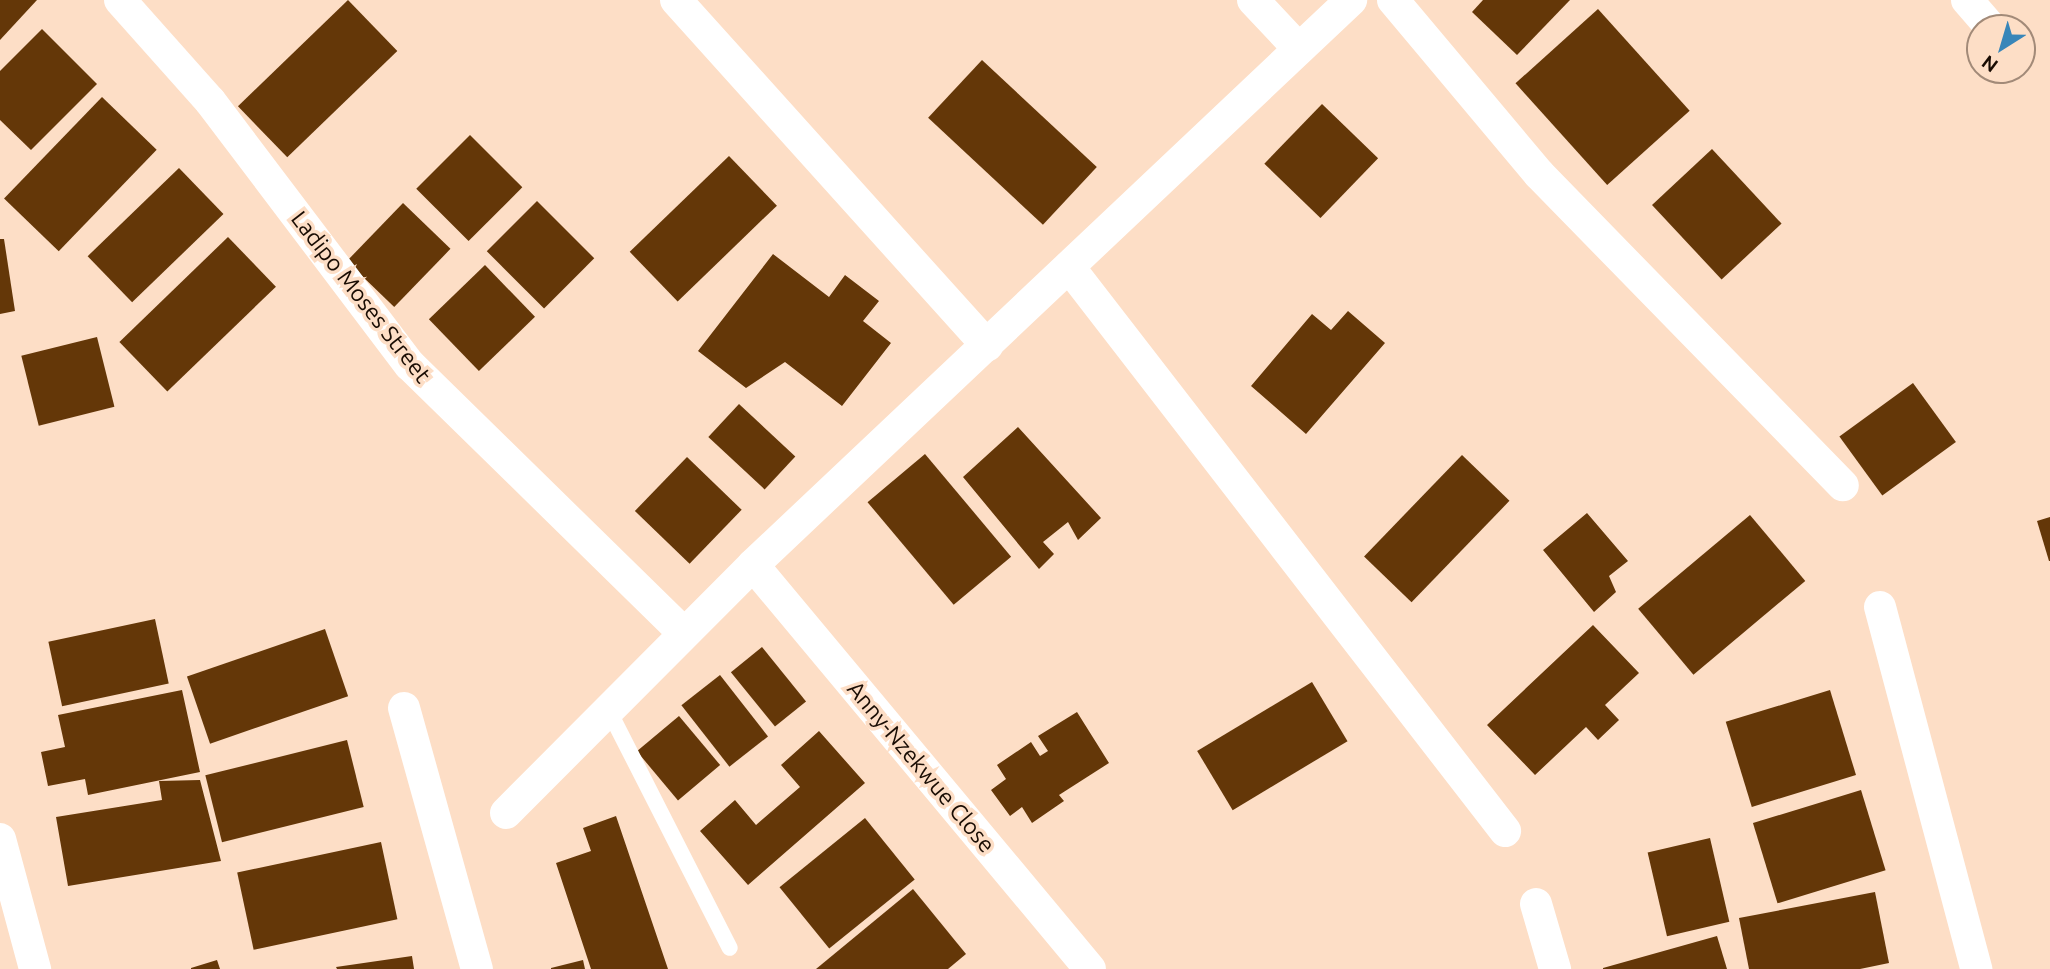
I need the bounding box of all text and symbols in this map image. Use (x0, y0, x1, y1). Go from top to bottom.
north arrow (1966, 14, 2036, 84)
text: N (1977, 51, 2002, 77)
street label: Ladipo Moses Street (285, 206, 437, 388)
street label: Anny-Nzekwue Close (841, 676, 1001, 858)

